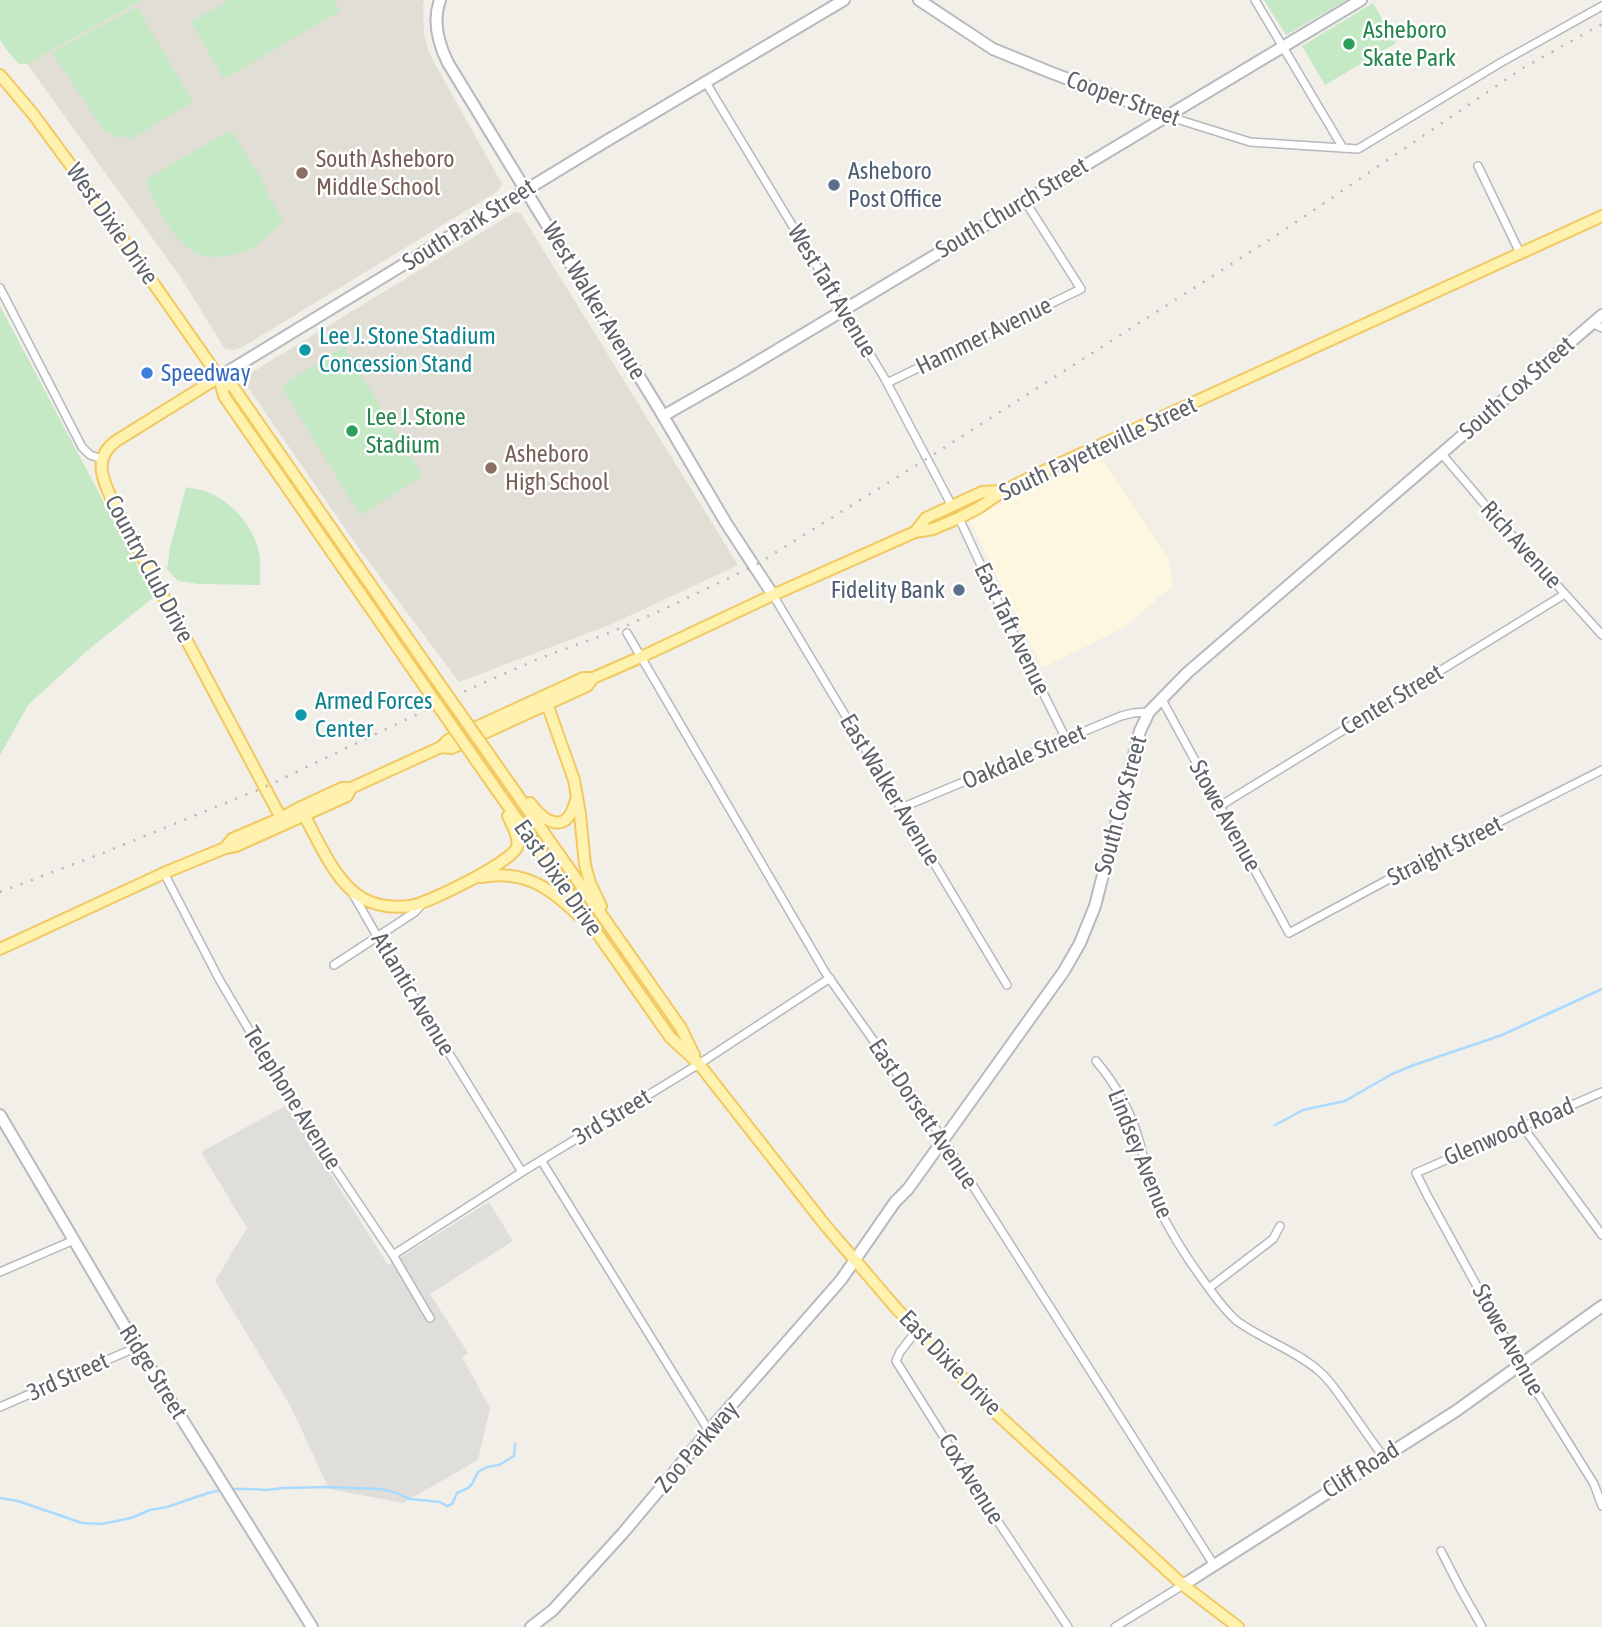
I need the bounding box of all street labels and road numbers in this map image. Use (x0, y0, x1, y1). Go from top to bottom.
street label: Cooper Street (1062, 65, 1184, 133)
street label: South Church Street (931, 151, 1093, 265)
street label: West Dixie Drive (60, 158, 164, 290)
street label: South Park Street (397, 173, 541, 277)
street label: West Walker Avenue (536, 217, 652, 385)
street label: West Taft Avenue (781, 220, 883, 362)
street label: Hammer Avenue (911, 291, 1057, 381)
street label: South Cox Street (1454, 330, 1580, 446)
street label: South Fayetteville Street (995, 391, 1201, 507)
street label: Country Club Drive (98, 491, 200, 647)
street label: Rich Avenue (1474, 495, 1568, 595)
street label: East Taft Avenue (968, 558, 1056, 700)
street label: Center Street (1336, 658, 1448, 742)
street label: East Walker Avenue (833, 709, 947, 871)
street label: Oakdale Street (958, 718, 1090, 796)
street label: South Cox Street (1089, 733, 1153, 877)
street label: Stowe Avenue (1183, 755, 1267, 877)
street label: Straight Street (1383, 810, 1507, 892)
street label: East Dixie Drive (507, 814, 609, 942)
street label: Atlantic Avenue (365, 927, 461, 1061)
street label: Telephone Avenue (236, 1021, 348, 1175)
street label: East Dorsett Avenue (862, 1034, 984, 1194)
street label: 3rd Street (568, 1083, 656, 1151)
street label: Lindsey Avenue (1101, 1085, 1179, 1223)
street label: Glenwood Road (1440, 1092, 1578, 1172)
street label: Stowe Avenue (1466, 1279, 1550, 1401)
street label: East Dixie Drive (893, 1304, 1007, 1422)
street label: Ridge Street (113, 1320, 193, 1424)
street label: 3rd Street (23, 1346, 113, 1408)
street label: Zoo Parkway (649, 1395, 745, 1499)
street label: Cox Avenue (932, 1428, 1010, 1530)
street label: Cliff Road (1317, 1435, 1405, 1505)

